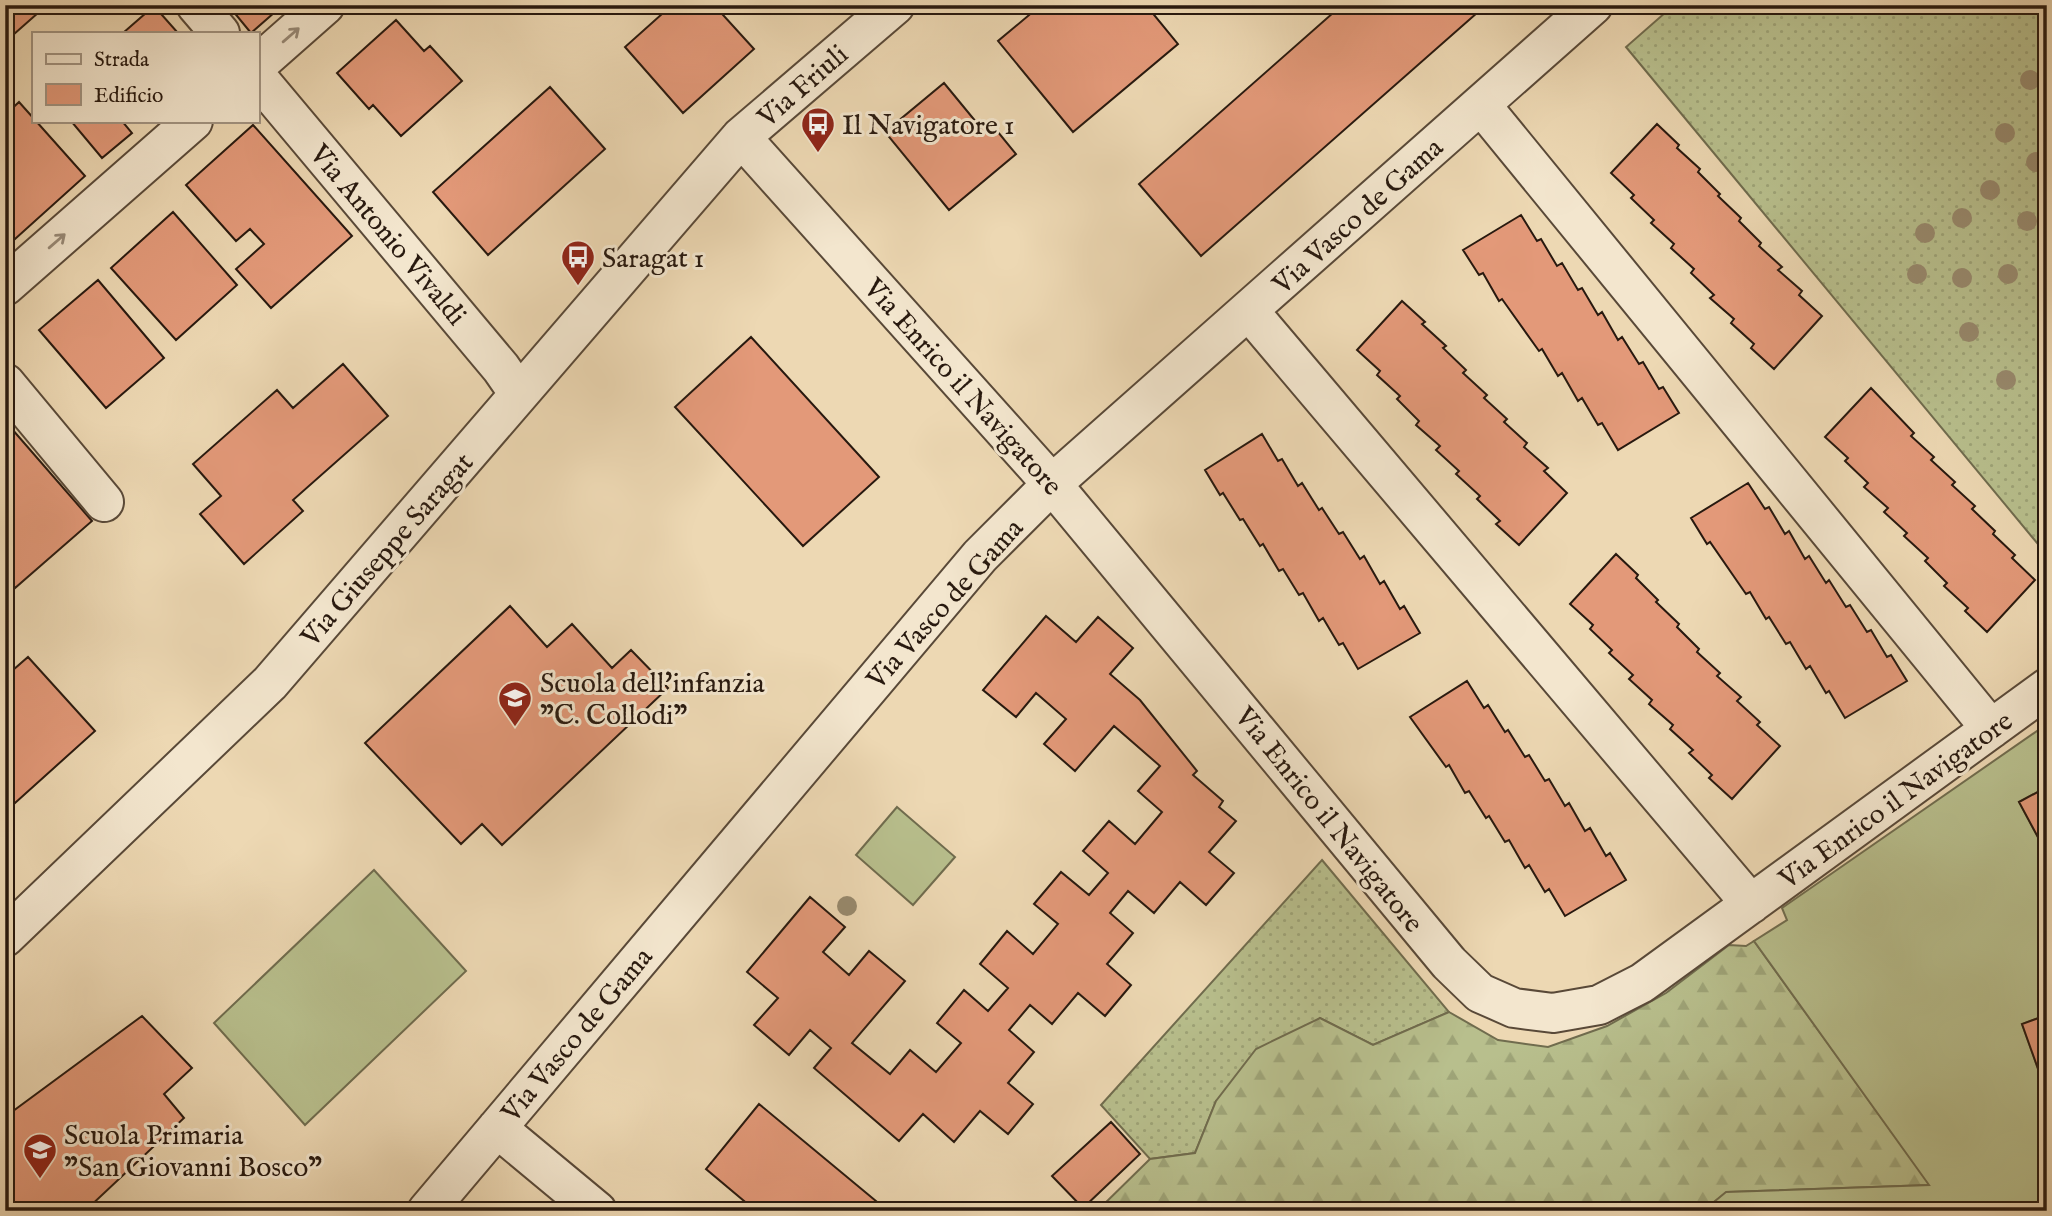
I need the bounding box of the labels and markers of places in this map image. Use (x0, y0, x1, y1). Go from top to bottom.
bus stop icon: Il Navigatore 1 (799, 105, 837, 154)
place label: Il Navigatore 1 (842, 109, 1014, 144)
bus stop icon: Saragat 1 (559, 238, 597, 287)
place label: Saragat 1 (602, 242, 704, 277)
place label: Scuola dell'infanzia "C. Collodi" (540, 667, 765, 734)
school or university icon: Scuola dell'infanzia "C. Collodi" (496, 679, 534, 728)
place label: Scuola Primaria "San Giovanni Bosco" (64, 1119, 322, 1186)
school or university icon: Scuola Primaria "San Giovanni Bosco" (21, 1131, 59, 1180)

